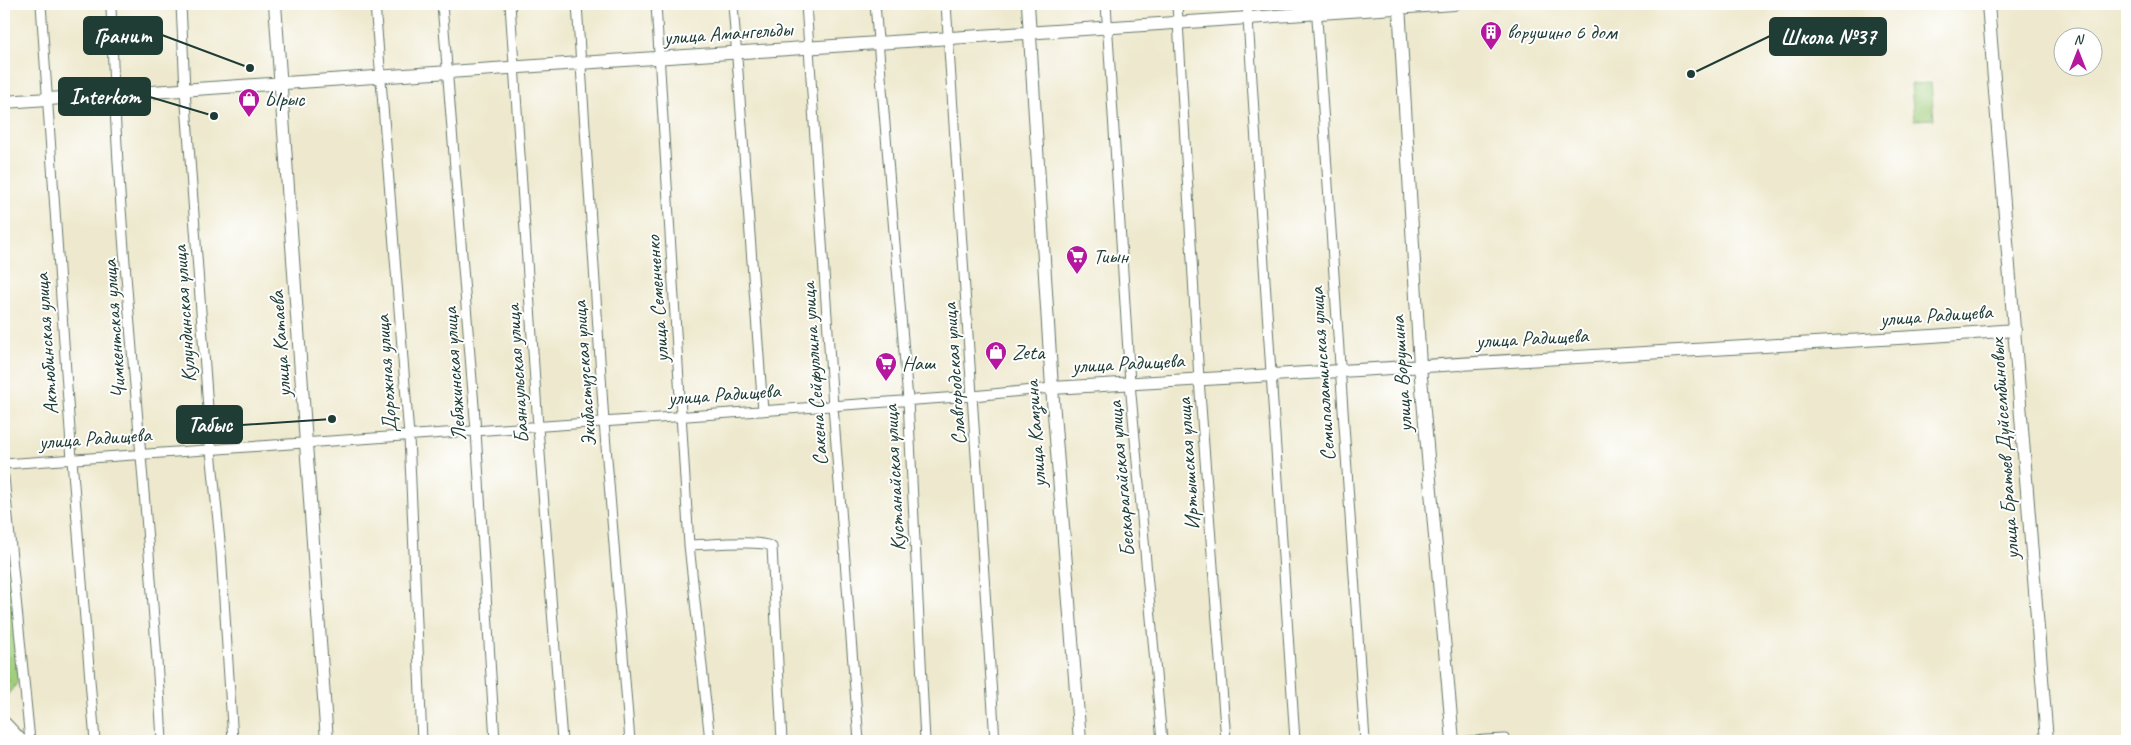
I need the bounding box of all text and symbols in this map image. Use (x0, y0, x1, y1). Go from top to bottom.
street label: улица Амангельды (661, 15, 795, 51)
callout: Гранит (84, 17, 162, 54)
callout: Школа №37 (1770, 18, 1886, 55)
place label: ворушино 6 дом (1507, 19, 1619, 45)
building icon: ворушино 6 дом (1479, 20, 1503, 51)
text: Гранит (94, 22, 153, 50)
text: Школа №37 (1780, 23, 1878, 51)
north arrow (2054, 28, 2104, 78)
text: N (2074, 31, 2085, 48)
callout: Interkom (59, 78, 150, 115)
text: Interkom (69, 83, 142, 111)
place label: Ырыс (265, 86, 306, 112)
shop icon: Ырыс (237, 87, 261, 118)
street label: улица Семенченко (639, 233, 675, 365)
street label: Кулундинская улица (166, 243, 202, 383)
place label: Тиын (1093, 243, 1129, 269)
supermarket icon: Тиын (1065, 244, 1089, 275)
street label: Чимкентская улица (96, 257, 132, 399)
street label: Актюбинская улица (28, 271, 64, 416)
street label: Сакена Сейфуллина улица (794, 279, 833, 467)
street label: Семипалатинская улица (1303, 284, 1341, 462)
street label: улица Катаева (263, 288, 297, 400)
street label: улица Радищева (1877, 298, 1995, 332)
street label: Экибастузская улица (566, 299, 602, 448)
street label: Баянаульская улица (499, 301, 535, 444)
street label: Славгородская улица (936, 301, 972, 446)
street label: Лебяжинская улица (436, 305, 472, 442)
street label: Дорожная улица (369, 312, 403, 434)
street label: улица Ворушина (1384, 313, 1418, 435)
street label: улица Радищева (1473, 322, 1591, 354)
street label: улица Братьев Дуйсембиновых (1983, 336, 2025, 562)
place label: Zeta (1012, 339, 1046, 365)
shop icon: Zeta (984, 340, 1008, 371)
street label: улица Радищева (1069, 347, 1187, 379)
place label: Наш (902, 350, 936, 376)
supermarket icon: Наш (874, 351, 898, 382)
street label: улица Радищева (665, 377, 783, 411)
street label: улица Камзина (1018, 377, 1053, 490)
street label: Иртышская улица (1170, 396, 1206, 531)
street label: Бескарагайская улица (1101, 399, 1141, 558)
street label: Кустанайская улица (877, 403, 911, 552)
callout: Табыс (177, 406, 242, 443)
text: Табыс (188, 411, 233, 439)
street label: улица Радищева (36, 421, 154, 455)

